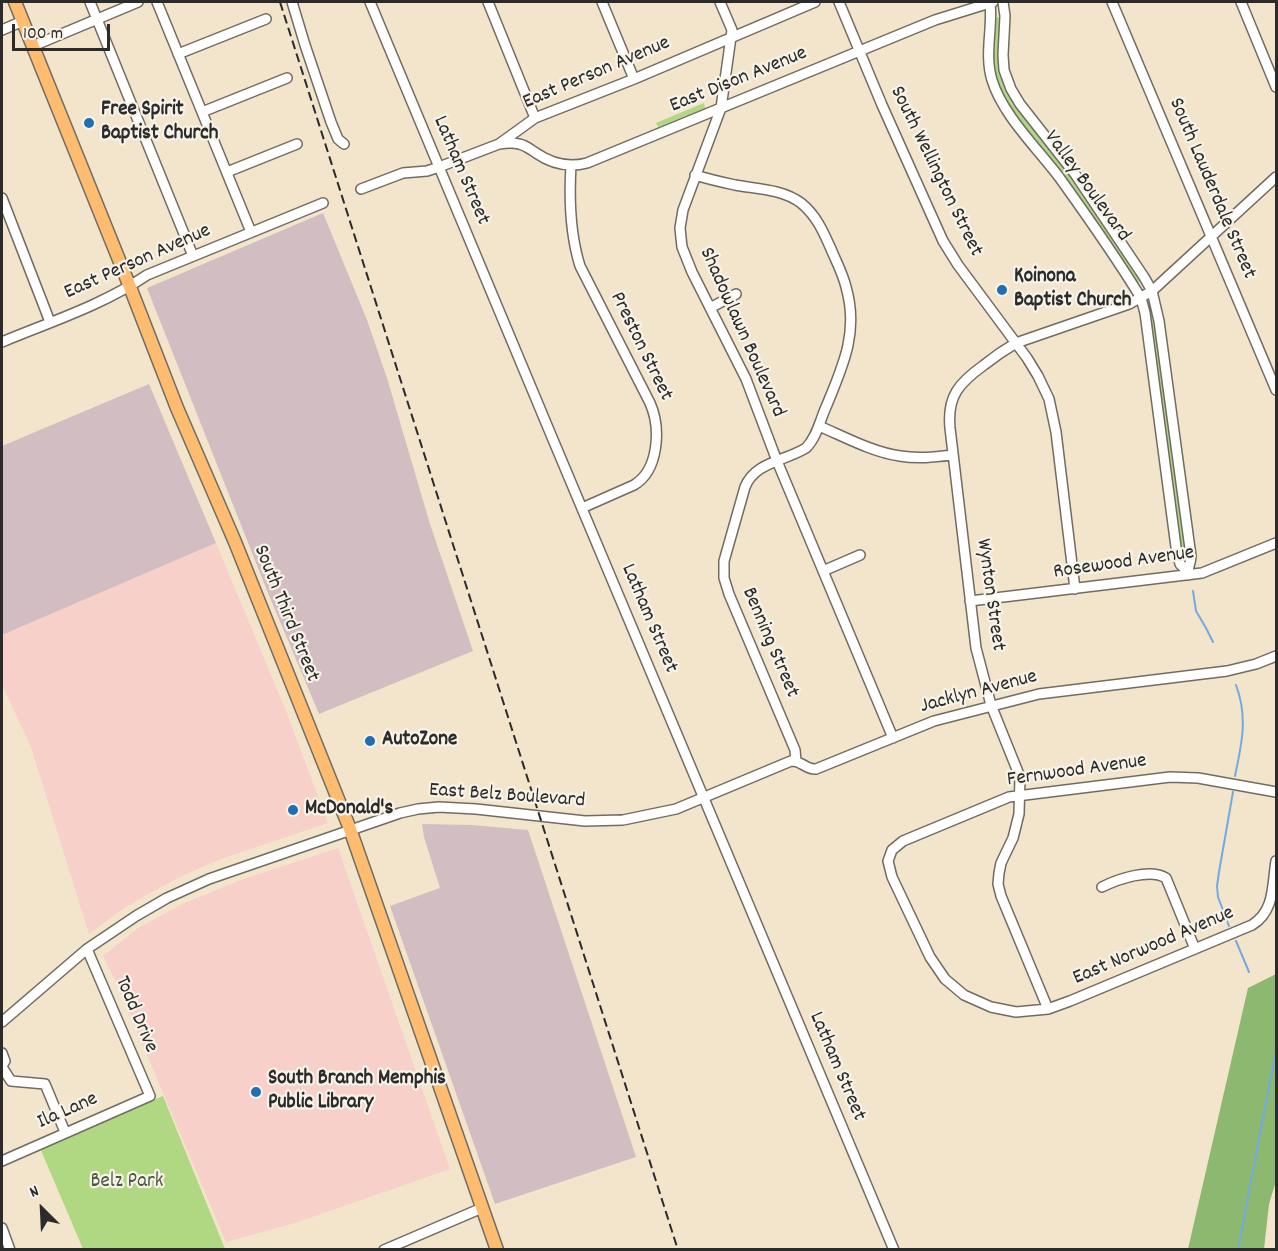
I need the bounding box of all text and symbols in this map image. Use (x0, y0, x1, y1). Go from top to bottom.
scale bar (15, 12, 112, 50)
text: 100 m (23, 22, 63, 47)
street label: East Person Avenue (520, 32, 674, 116)
street label: East Dison Avenue (667, 42, 811, 120)
street label: South Wellington Street (883, 83, 987, 261)
street label: South Lauderdale Street (1162, 95, 1260, 283)
place label: Free Spirit Baptist Church (101, 98, 218, 148)
street label: Latham Street (426, 113, 494, 229)
marker: Free Spirit Baptist Church (82, 116, 96, 130)
street label: Valley Boulevard (1037, 126, 1135, 248)
street label: East Person Avenue (61, 219, 215, 307)
street label: Shadowlawn Boulevard (692, 244, 790, 422)
place label: Koinona Baptist Church (1014, 265, 1131, 315)
marker: Koinona Baptist Church (995, 283, 1009, 297)
street label: Preston Street (603, 288, 677, 406)
street label: Wynton Street (969, 537, 1009, 653)
street label: South Third Street (246, 542, 324, 686)
street label: Rosewood Avenue (1052, 542, 1196, 586)
street label: Latham Street (614, 561, 682, 677)
street label: Benning Street (735, 584, 803, 702)
street label: Jacklyn Avenue (918, 665, 1040, 721)
place label: AutoZone (382, 728, 457, 754)
marker: AutoZone (363, 734, 377, 748)
street label: Fernwood Avenue (1006, 750, 1148, 794)
street label: East Belz Boulevard (428, 779, 586, 815)
place label: McDonald's (305, 797, 393, 823)
marker: McDonald's (286, 803, 300, 817)
street label: East Norwood Avenue (1070, 902, 1238, 992)
street label: Todd Drive (108, 973, 162, 1057)
street label: Latham Street (802, 1009, 870, 1125)
place label: South Branch Memphis Public Library (268, 1067, 446, 1117)
marker: South Branch Memphis Public Library (249, 1085, 263, 1099)
street label: Ila Lane (34, 1088, 102, 1136)
park label: Belz Park (91, 1170, 163, 1196)
north arrow (12, 1179, 72, 1239)
text: N (26, 1180, 43, 1204)

